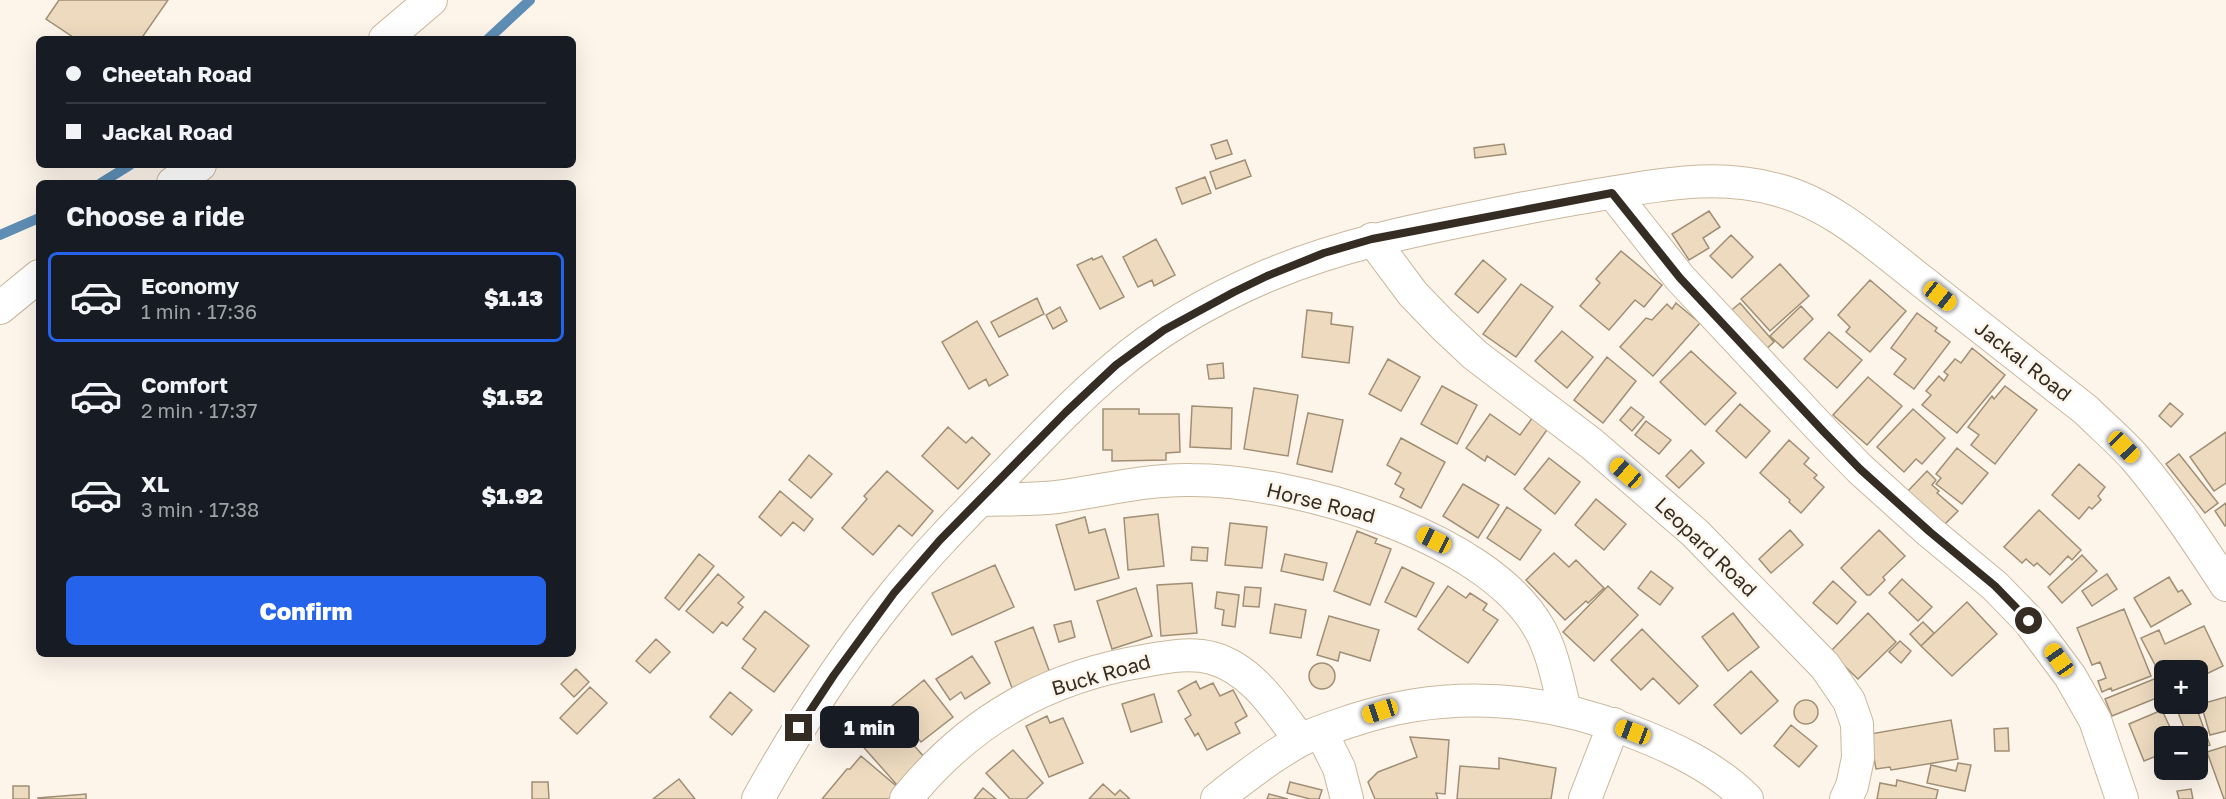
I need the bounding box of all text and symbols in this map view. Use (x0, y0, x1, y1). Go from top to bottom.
text: Cheetah Road (102, 60, 252, 87)
text: Jackal Road (102, 118, 233, 145)
text: Choose a ride (66, 200, 245, 232)
icon: car (69, 270, 123, 324)
text: Economy (141, 272, 239, 299)
car (1920, 278, 1960, 314)
text: $1.13 (484, 284, 543, 311)
text: 1 min · 17:36 (141, 299, 257, 323)
street label: Jackal Road (1970, 315, 2077, 405)
icon: car (69, 369, 123, 423)
text: Comfort (141, 371, 228, 398)
text: $1.52 (482, 383, 543, 410)
text: 2 min · 17:37 (141, 398, 258, 422)
car (2105, 428, 2143, 466)
car (1607, 454, 1645, 492)
icon: car (69, 468, 123, 522)
text: XL (141, 470, 169, 497)
street label: Horse Road (1264, 477, 1378, 527)
text: $1.92 (481, 482, 543, 509)
street label: Leopard Road (1651, 492, 1763, 601)
text: 3 min · 17:38 (141, 497, 259, 521)
car (1414, 524, 1454, 556)
button: Confirm (66, 576, 546, 645)
route start (2015, 607, 2042, 634)
car (2041, 640, 2077, 680)
street label: Buck Road (1049, 648, 1153, 700)
map controls (2154, 660, 2208, 780)
button: + (2154, 660, 2208, 714)
car (1360, 697, 1400, 725)
callout: 1 min (820, 707, 919, 749)
route end (785, 714, 812, 741)
text: 1 min (844, 715, 895, 739)
car (1613, 717, 1653, 747)
button: − (2154, 726, 2208, 780)

